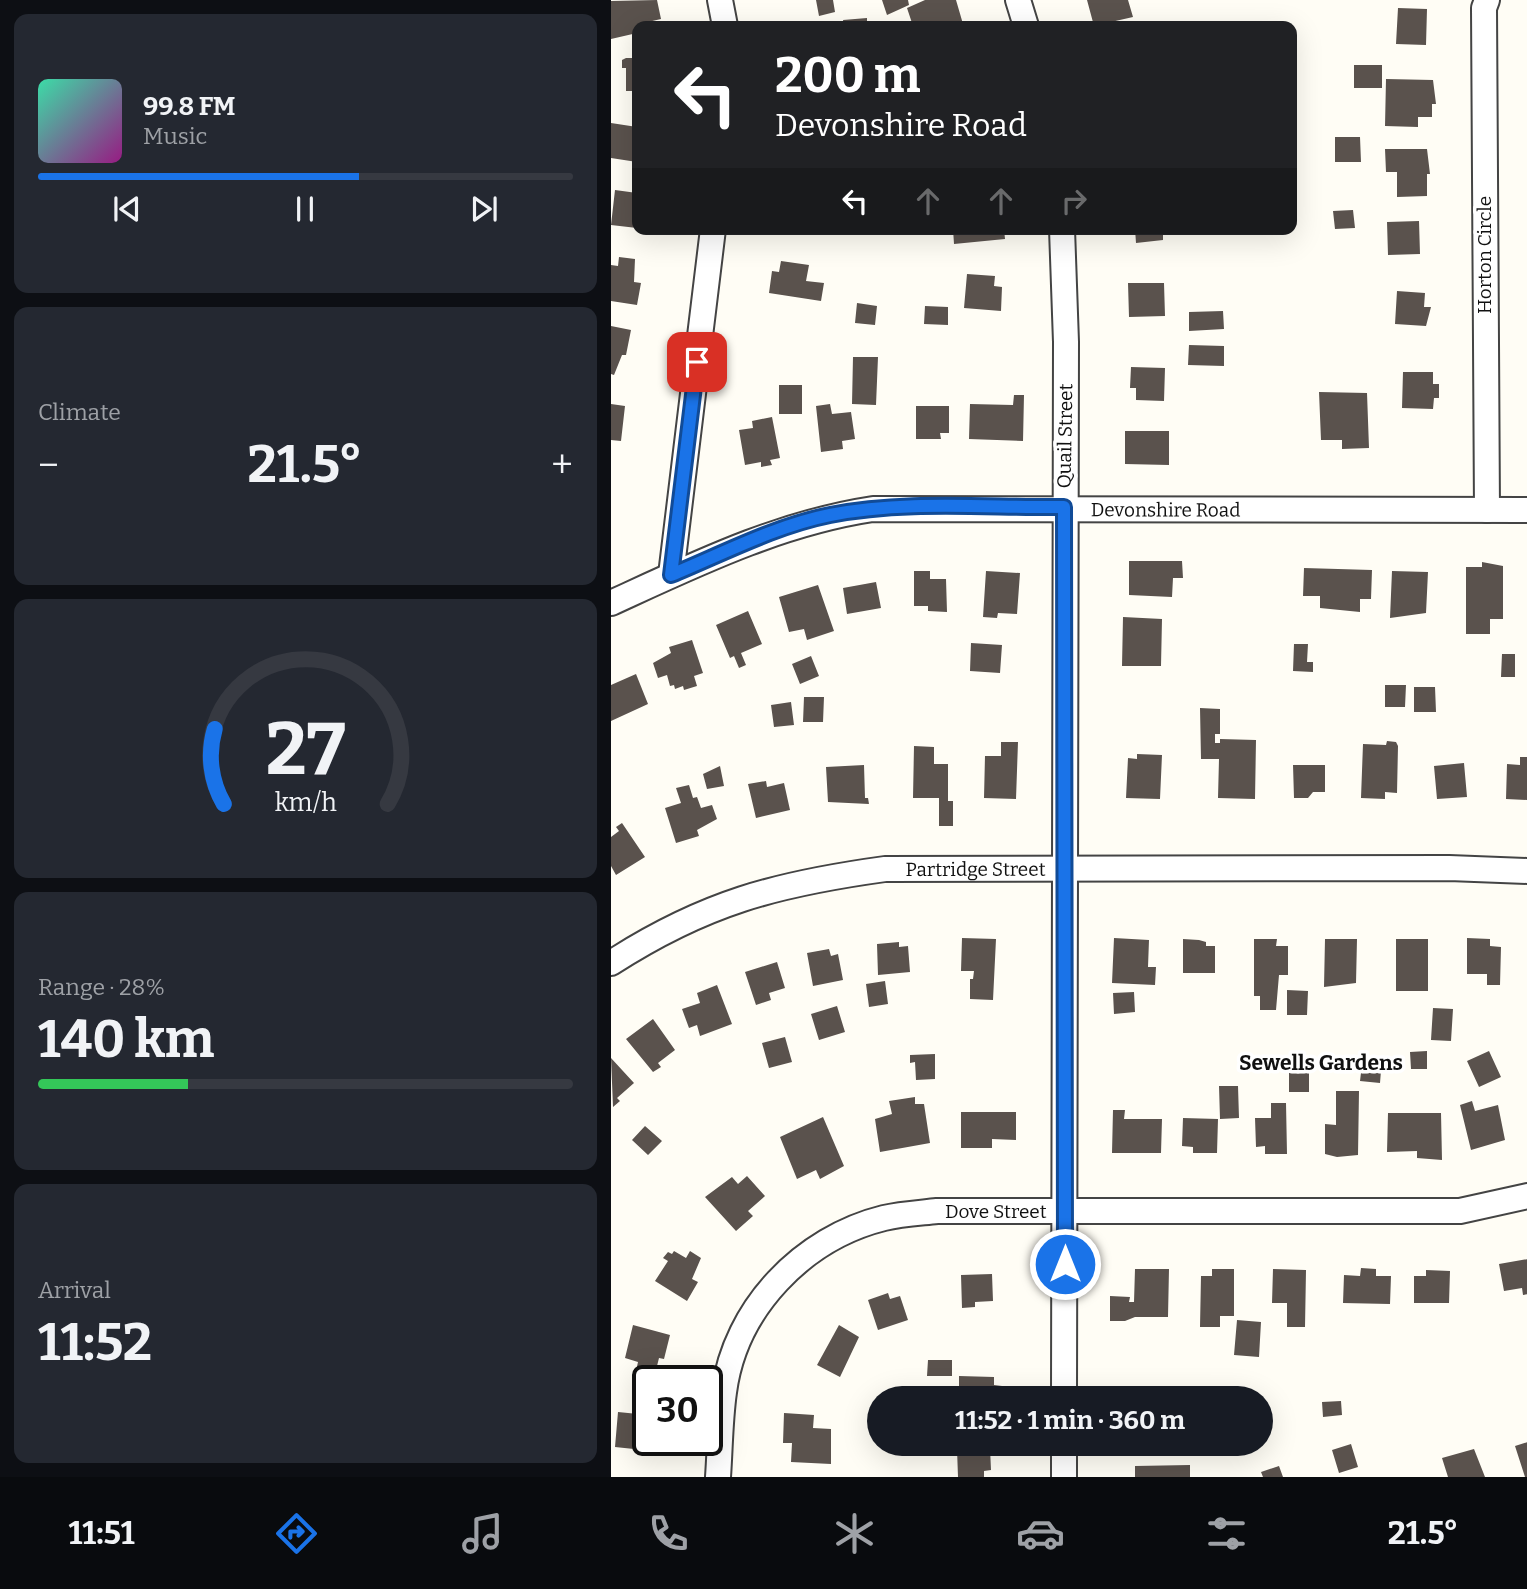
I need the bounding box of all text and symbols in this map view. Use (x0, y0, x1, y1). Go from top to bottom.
text: 200 m (775, 46, 920, 105)
icon: left (660, 49, 751, 140)
text: 99.8 FM (143, 91, 236, 122)
text: Devonshire Road (775, 106, 1027, 144)
text: Music (143, 122, 207, 150)
icon: left (836, 182, 874, 220)
icon: ahead (909, 182, 947, 220)
icon: ahead (982, 182, 1020, 220)
icon: right (1055, 182, 1093, 220)
icon: previous (108, 190, 146, 228)
icon: pause (286, 190, 324, 228)
icon: next (465, 190, 503, 228)
street label: Horton Circle (1473, 196, 1496, 314)
pin (667, 332, 727, 392)
icon: arrive (678, 343, 716, 381)
street label: Quail Street (1053, 383, 1077, 489)
text: Climate (38, 398, 121, 426)
text: 21.5° (248, 433, 363, 496)
text: − (38, 442, 59, 488)
text: + (551, 442, 573, 488)
street label: Devonshire Road (1091, 498, 1241, 521)
text: 27 (266, 707, 345, 794)
text: km/h (275, 788, 337, 818)
street label: Partridge Street (906, 857, 1046, 880)
text: Range · 28% (38, 973, 165, 1001)
text: 140 km (38, 1008, 214, 1071)
district label: Sewells Gardens (1239, 1050, 1403, 1076)
street label: Dove Street (945, 1200, 1047, 1223)
position arrow (1028, 1227, 1102, 1301)
text: Arrival (38, 1276, 111, 1304)
text: 11:52 (38, 1311, 152, 1374)
speed limit sign: 30 (632, 1365, 723, 1456)
text: 11:52 · 1 min · 360 m (955, 1405, 1185, 1436)
icon: directions (272, 1509, 321, 1558)
icon: music (458, 1509, 507, 1558)
icon: phone (644, 1509, 693, 1558)
icon: climate (830, 1509, 879, 1558)
icon: car (1016, 1509, 1065, 1558)
icon: filters (1202, 1509, 1251, 1558)
text: 11:51 (69, 1514, 135, 1552)
text: 21.5° (1388, 1514, 1458, 1552)

